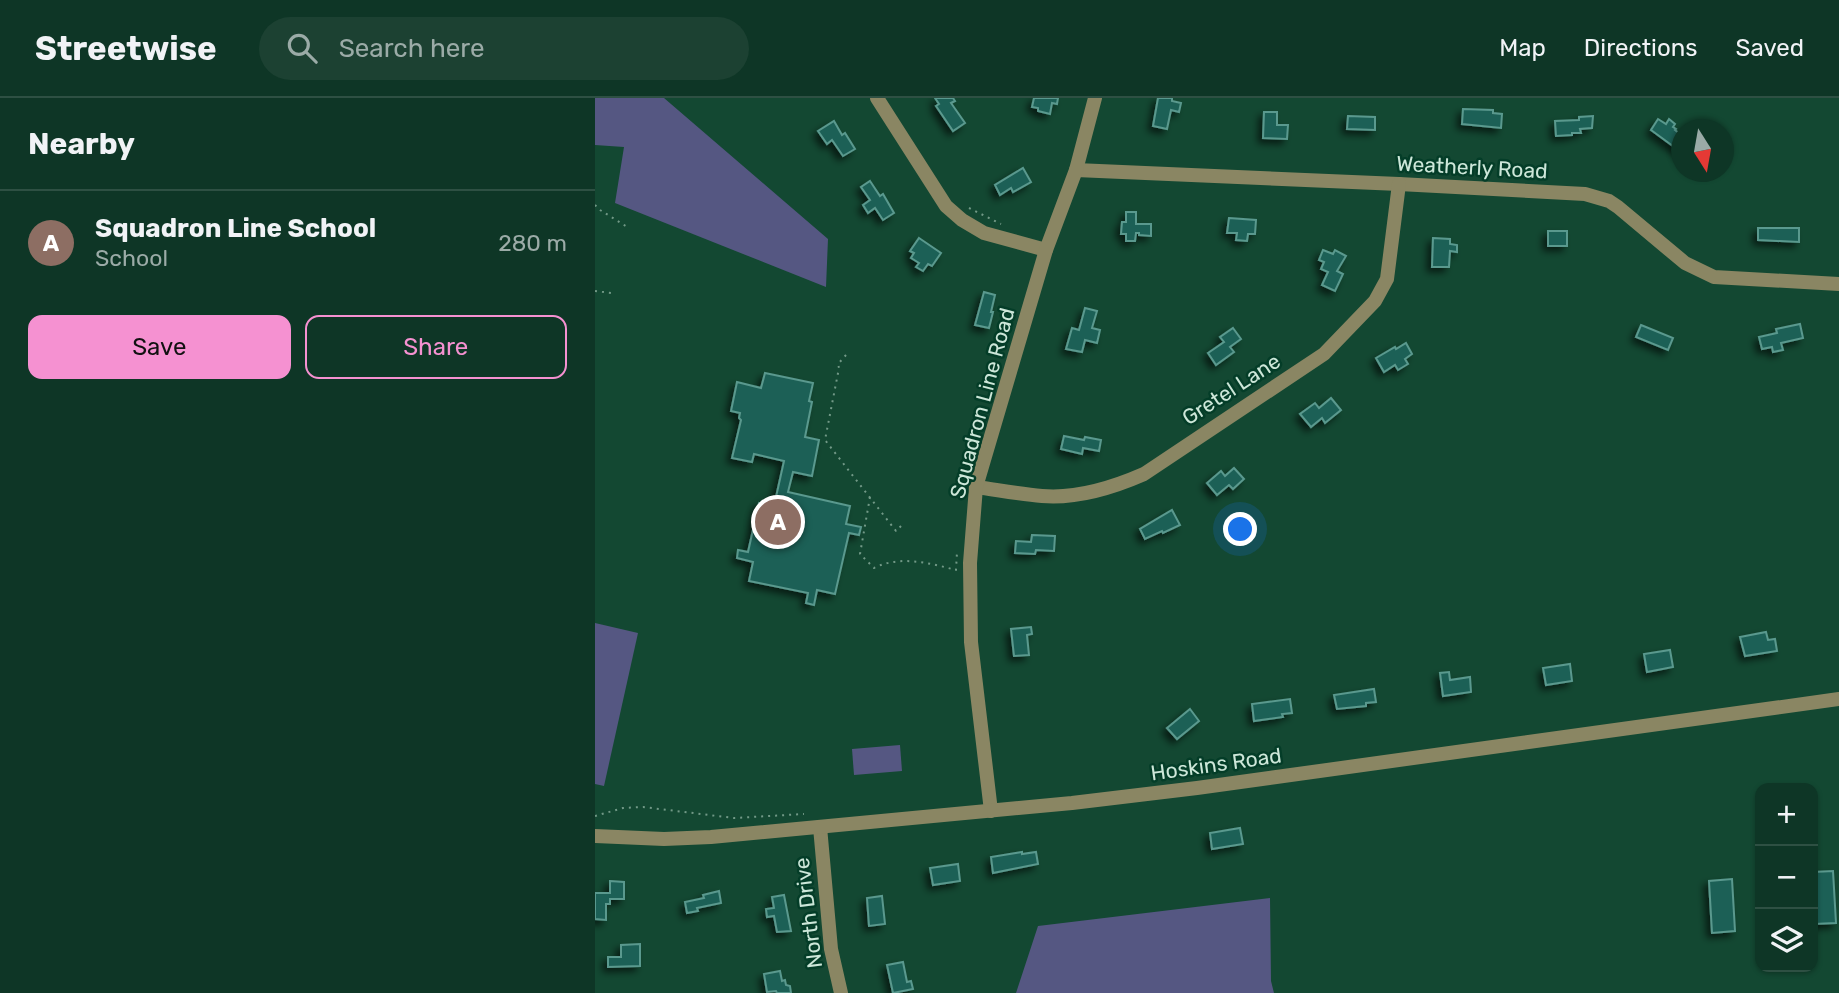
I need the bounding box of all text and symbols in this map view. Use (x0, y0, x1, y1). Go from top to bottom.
search box (259, 17, 749, 80)
text: Streetwise (35, 29, 217, 68)
icon: search (283, 29, 321, 67)
text: Search here (339, 33, 485, 64)
text: Map (1499, 34, 1546, 62)
text: Directions (1584, 34, 1697, 62)
text: Saved (1735, 34, 1804, 62)
north arrow (1671, 119, 1734, 182)
text: Nearby (28, 126, 135, 162)
street label: Weatherly Road (1396, 151, 1548, 183)
text: Squadron Line School (95, 213, 376, 244)
text: A (43, 229, 59, 257)
text: 280 m (498, 229, 567, 257)
text: School (95, 244, 168, 272)
street label: Squadron Line Road (945, 305, 1019, 501)
button: Save (28, 315, 291, 379)
button: Share (305, 315, 567, 379)
street label: Gretel Lane (1177, 348, 1285, 430)
pin: A (755, 496, 801, 548)
your location (1223, 512, 1257, 546)
street label: Hoskins Road (1149, 742, 1283, 786)
map controls (1755, 783, 1818, 972)
button: + (1755, 783, 1818, 846)
button: − (1755, 846, 1818, 909)
street label: North Drive (789, 856, 827, 970)
button: layers (1755, 909, 1818, 972)

